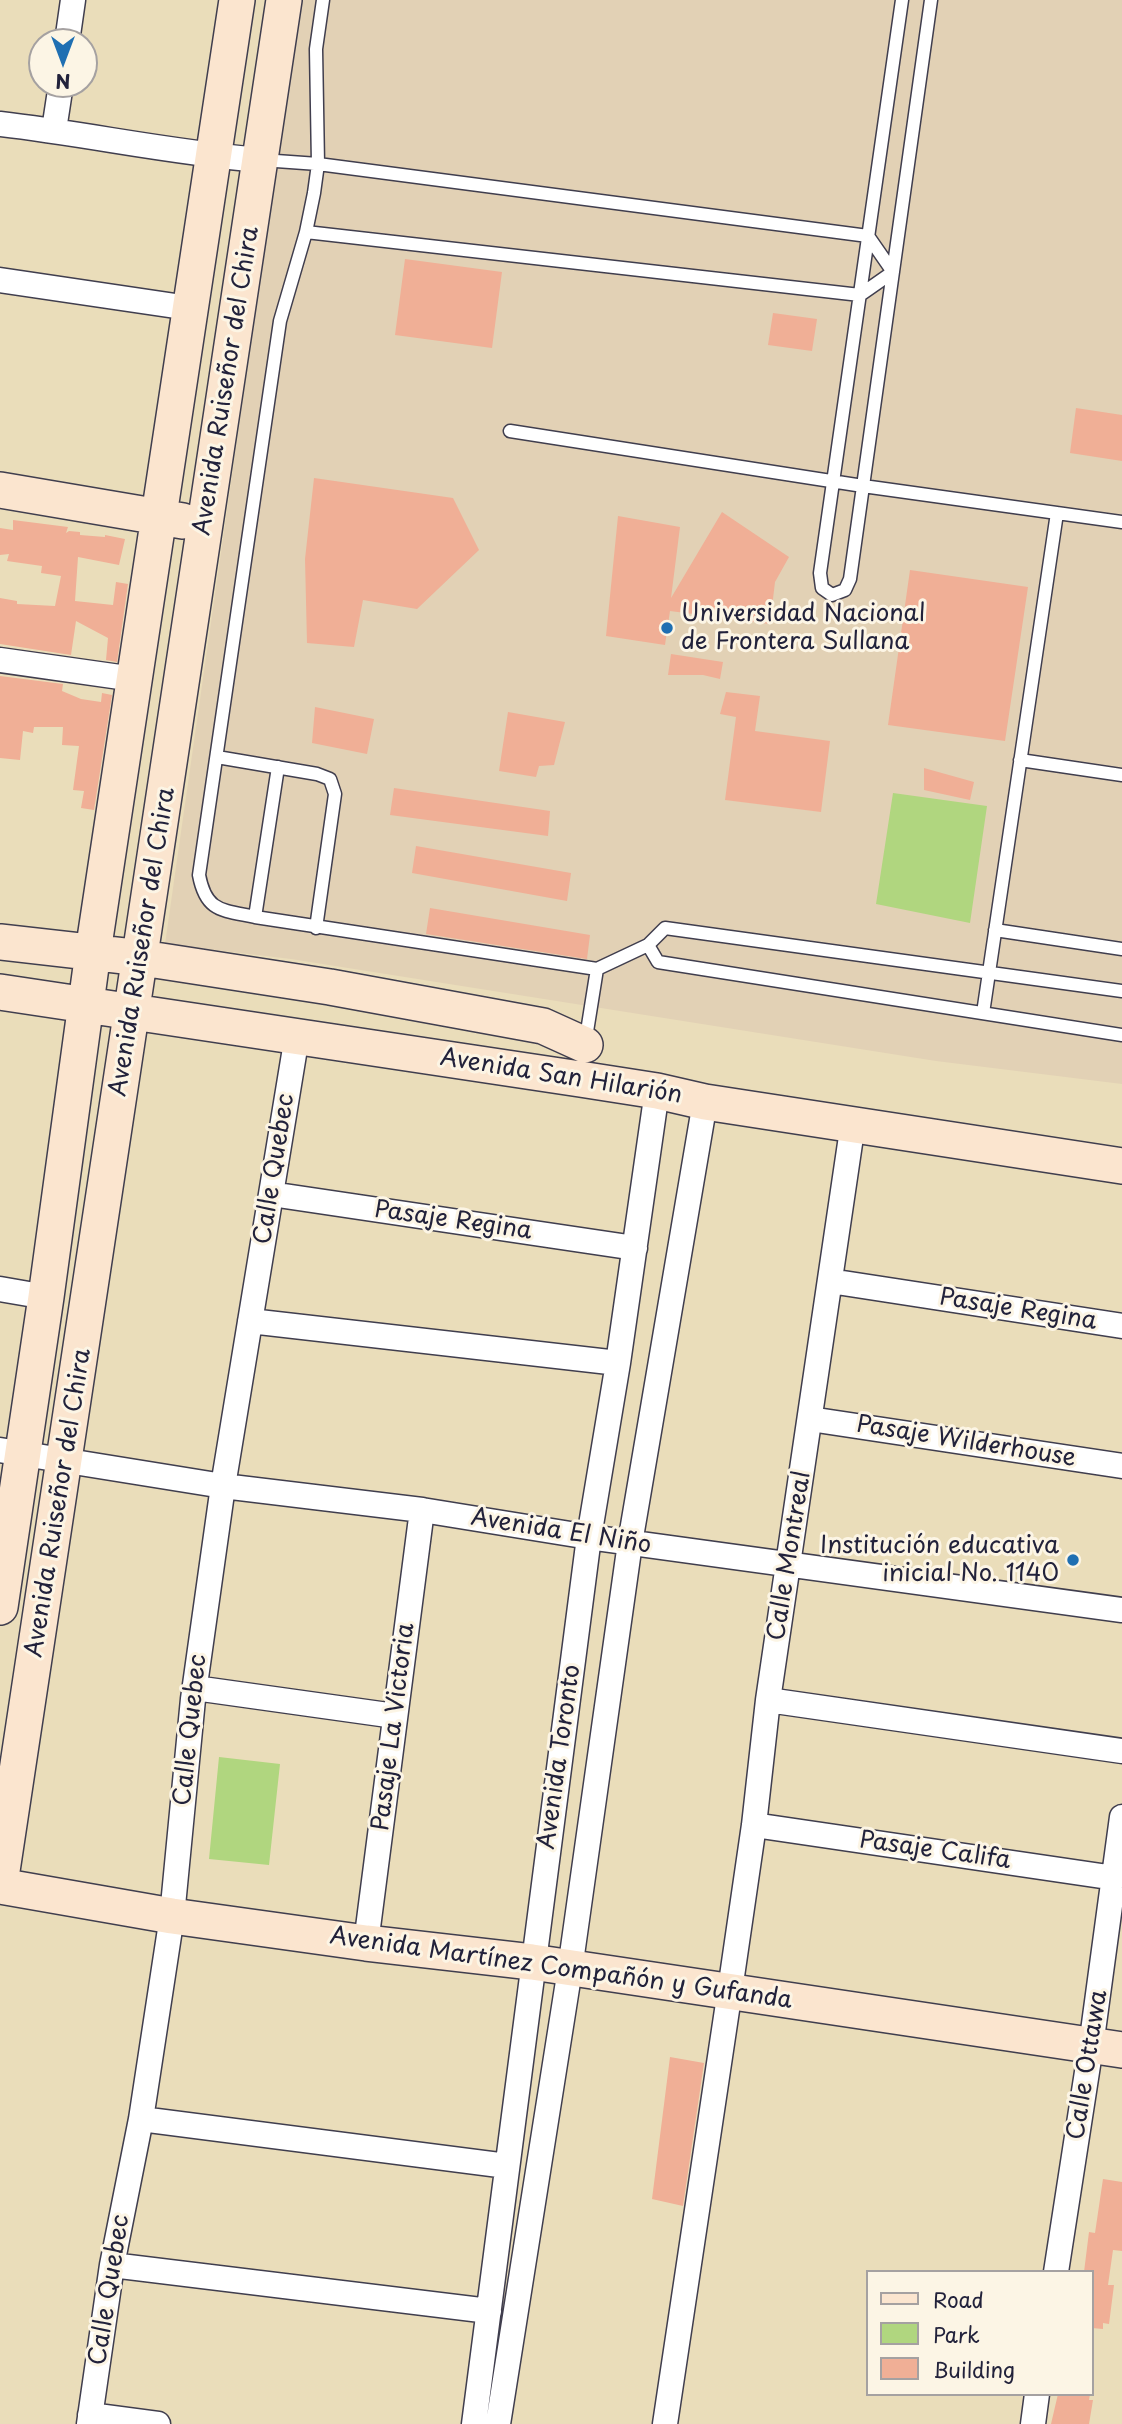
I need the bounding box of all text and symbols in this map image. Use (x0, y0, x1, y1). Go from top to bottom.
north arrow (28, 28, 98, 98)
text: N (55, 68, 71, 96)
street label: Avenida Ruiseñor del Chira (188, 225, 266, 537)
place label: Universidad Nacional de Frontera Sullana (681, 600, 925, 656)
marker: Universidad Nacional de Frontera Sullana (659, 620, 675, 636)
street label: Avenida Ruiseñor del Chira (104, 786, 182, 1098)
street label: Avenida San Hilarión (438, 1044, 684, 1110)
street label: Calle Quebec (249, 1092, 301, 1246)
street label: Pasaje Regina (372, 1196, 534, 1246)
street label: Pasaje Regina (937, 1283, 1099, 1337)
street label: Avenida Ruiseñor del Chira (20, 1347, 98, 1659)
street label: Pasaje Wilderhouse (854, 1410, 1078, 1474)
street label: Calle Montreal (762, 1469, 818, 1643)
street label: Avenida El Niño (469, 1504, 653, 1560)
place label: Institución educativa inicial No. 1140 (820, 1532, 1059, 1588)
marker: Institución educativa inicial No. 1140 (1065, 1552, 1081, 1568)
street label: Pasaje La Victoria (367, 1622, 421, 1832)
street label: Calle Quebec (169, 1653, 213, 1807)
street label: Avenida Toronto (533, 1663, 587, 1851)
street label: Pasaje Califa (858, 1826, 1012, 1876)
street label: Avenida Martínez Compañón y Gufanda (328, 1922, 794, 2016)
street label: Calle Ottawa (1062, 1988, 1114, 2142)
street label: Calle Quebec (84, 2213, 136, 2367)
legend (866, 2270, 1094, 2396)
text: Road (933, 2283, 984, 2315)
text: Park (933, 2318, 980, 2350)
text: Building (933, 2353, 1015, 2385)

